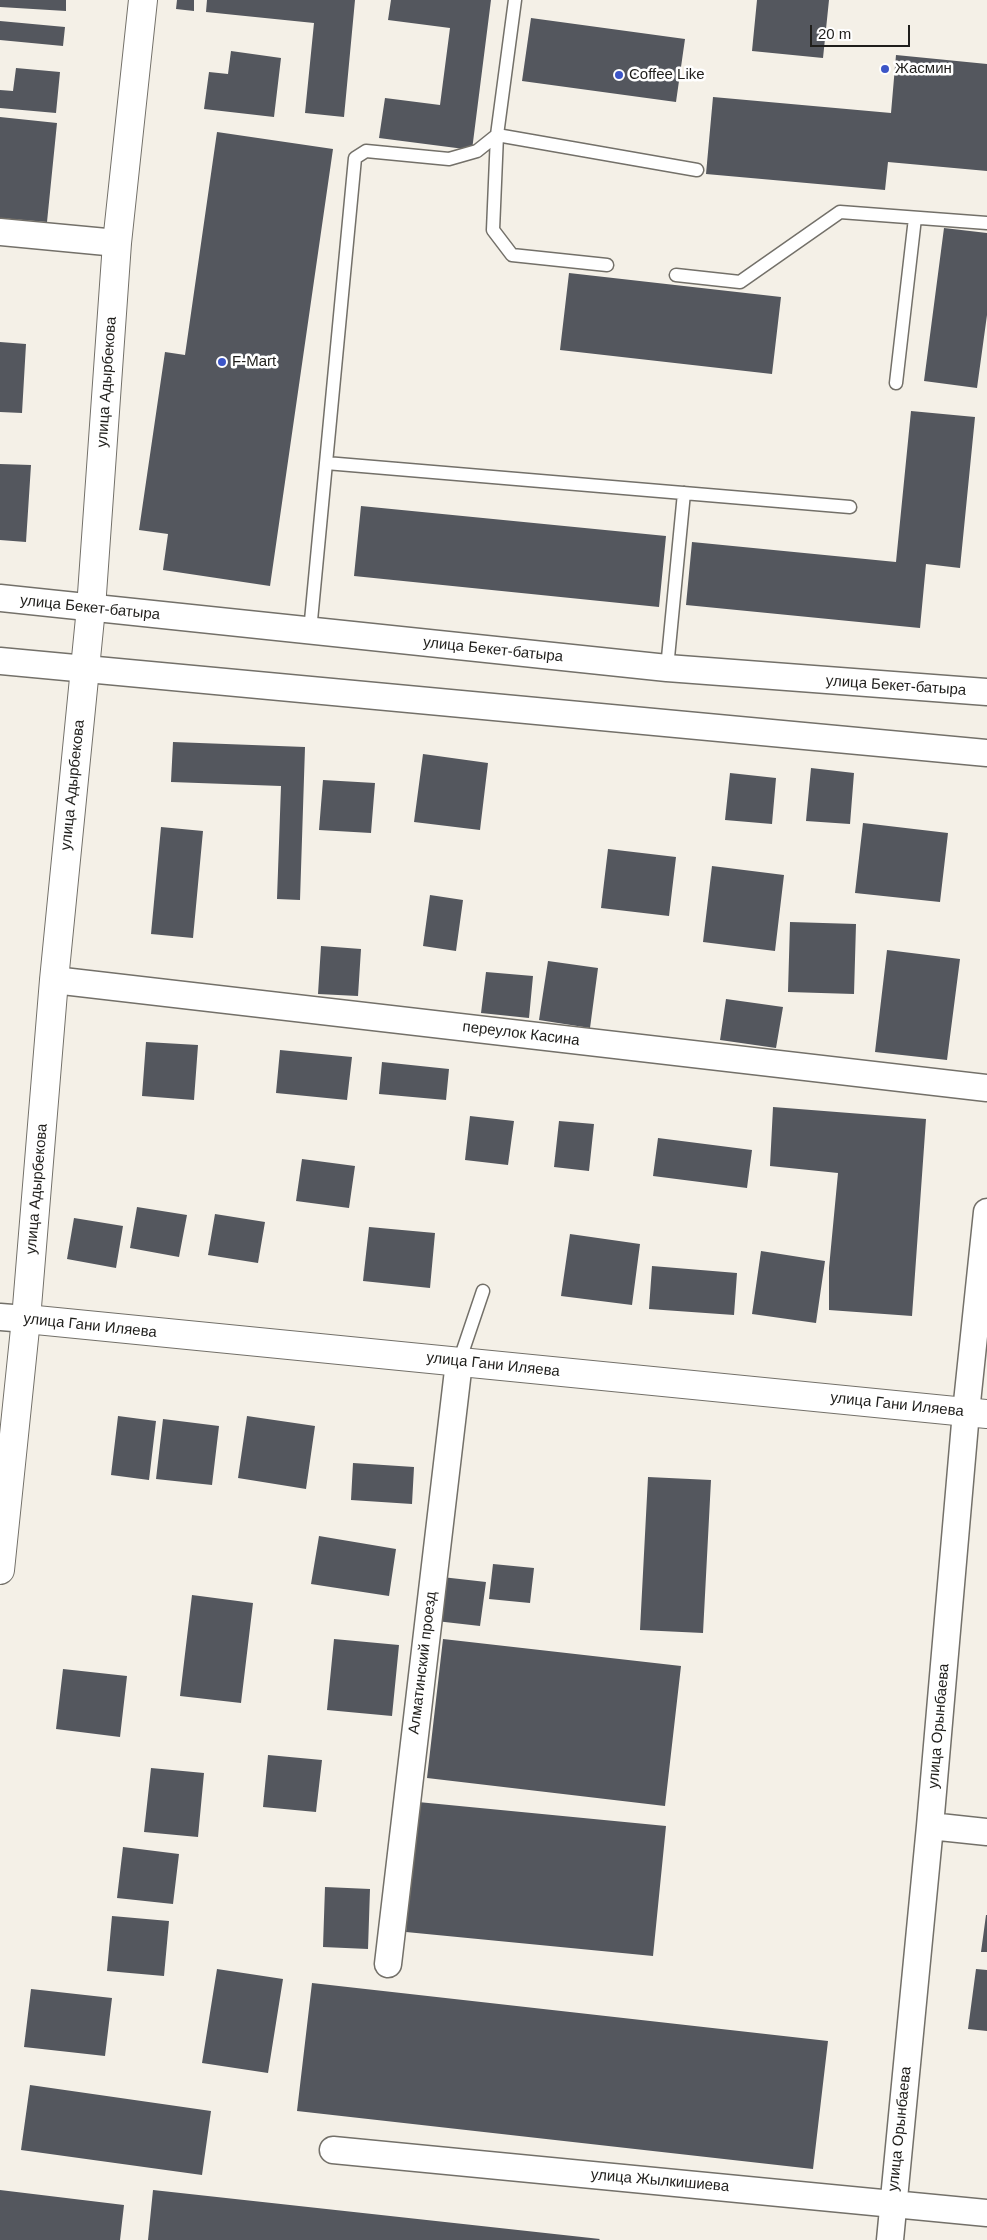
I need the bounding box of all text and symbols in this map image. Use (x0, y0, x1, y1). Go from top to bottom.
scale bar (812, 15, 912, 47)
text: 20 m (818, 25, 851, 42)
place label: Жасмин (895, 60, 952, 78)
marker: Жасмин (879, 63, 891, 75)
place label: Coffee Like (629, 66, 705, 84)
marker: Coffee Like (613, 69, 625, 81)
street label: улица Адырбекова (93, 316, 121, 448)
place label: F-Mart (232, 353, 276, 371)
marker: F-Mart (216, 356, 228, 368)
street label: улица Бекет-батыра (19, 592, 161, 624)
street label: улица Бекет-батыра (422, 634, 564, 666)
street label: улица Бекет-батыра (825, 672, 967, 700)
street label: улица Адырбекова (57, 719, 89, 851)
street label: переулок Касина (461, 1018, 581, 1050)
street label: улица Адырбекова (22, 1123, 52, 1255)
street label: улица Гани Иляева (22, 1310, 158, 1342)
street label: улица Гани Иляева (425, 1349, 561, 1381)
street label: улица Гани Иляева (829, 1389, 965, 1421)
street label: Алматинский проезд (405, 1591, 441, 1735)
street label: улица Орынбаева (925, 1663, 953, 1789)
street label: улица Орынбаева (884, 2066, 916, 2192)
street label: улица Жылкишиева (590, 2166, 730, 2196)

